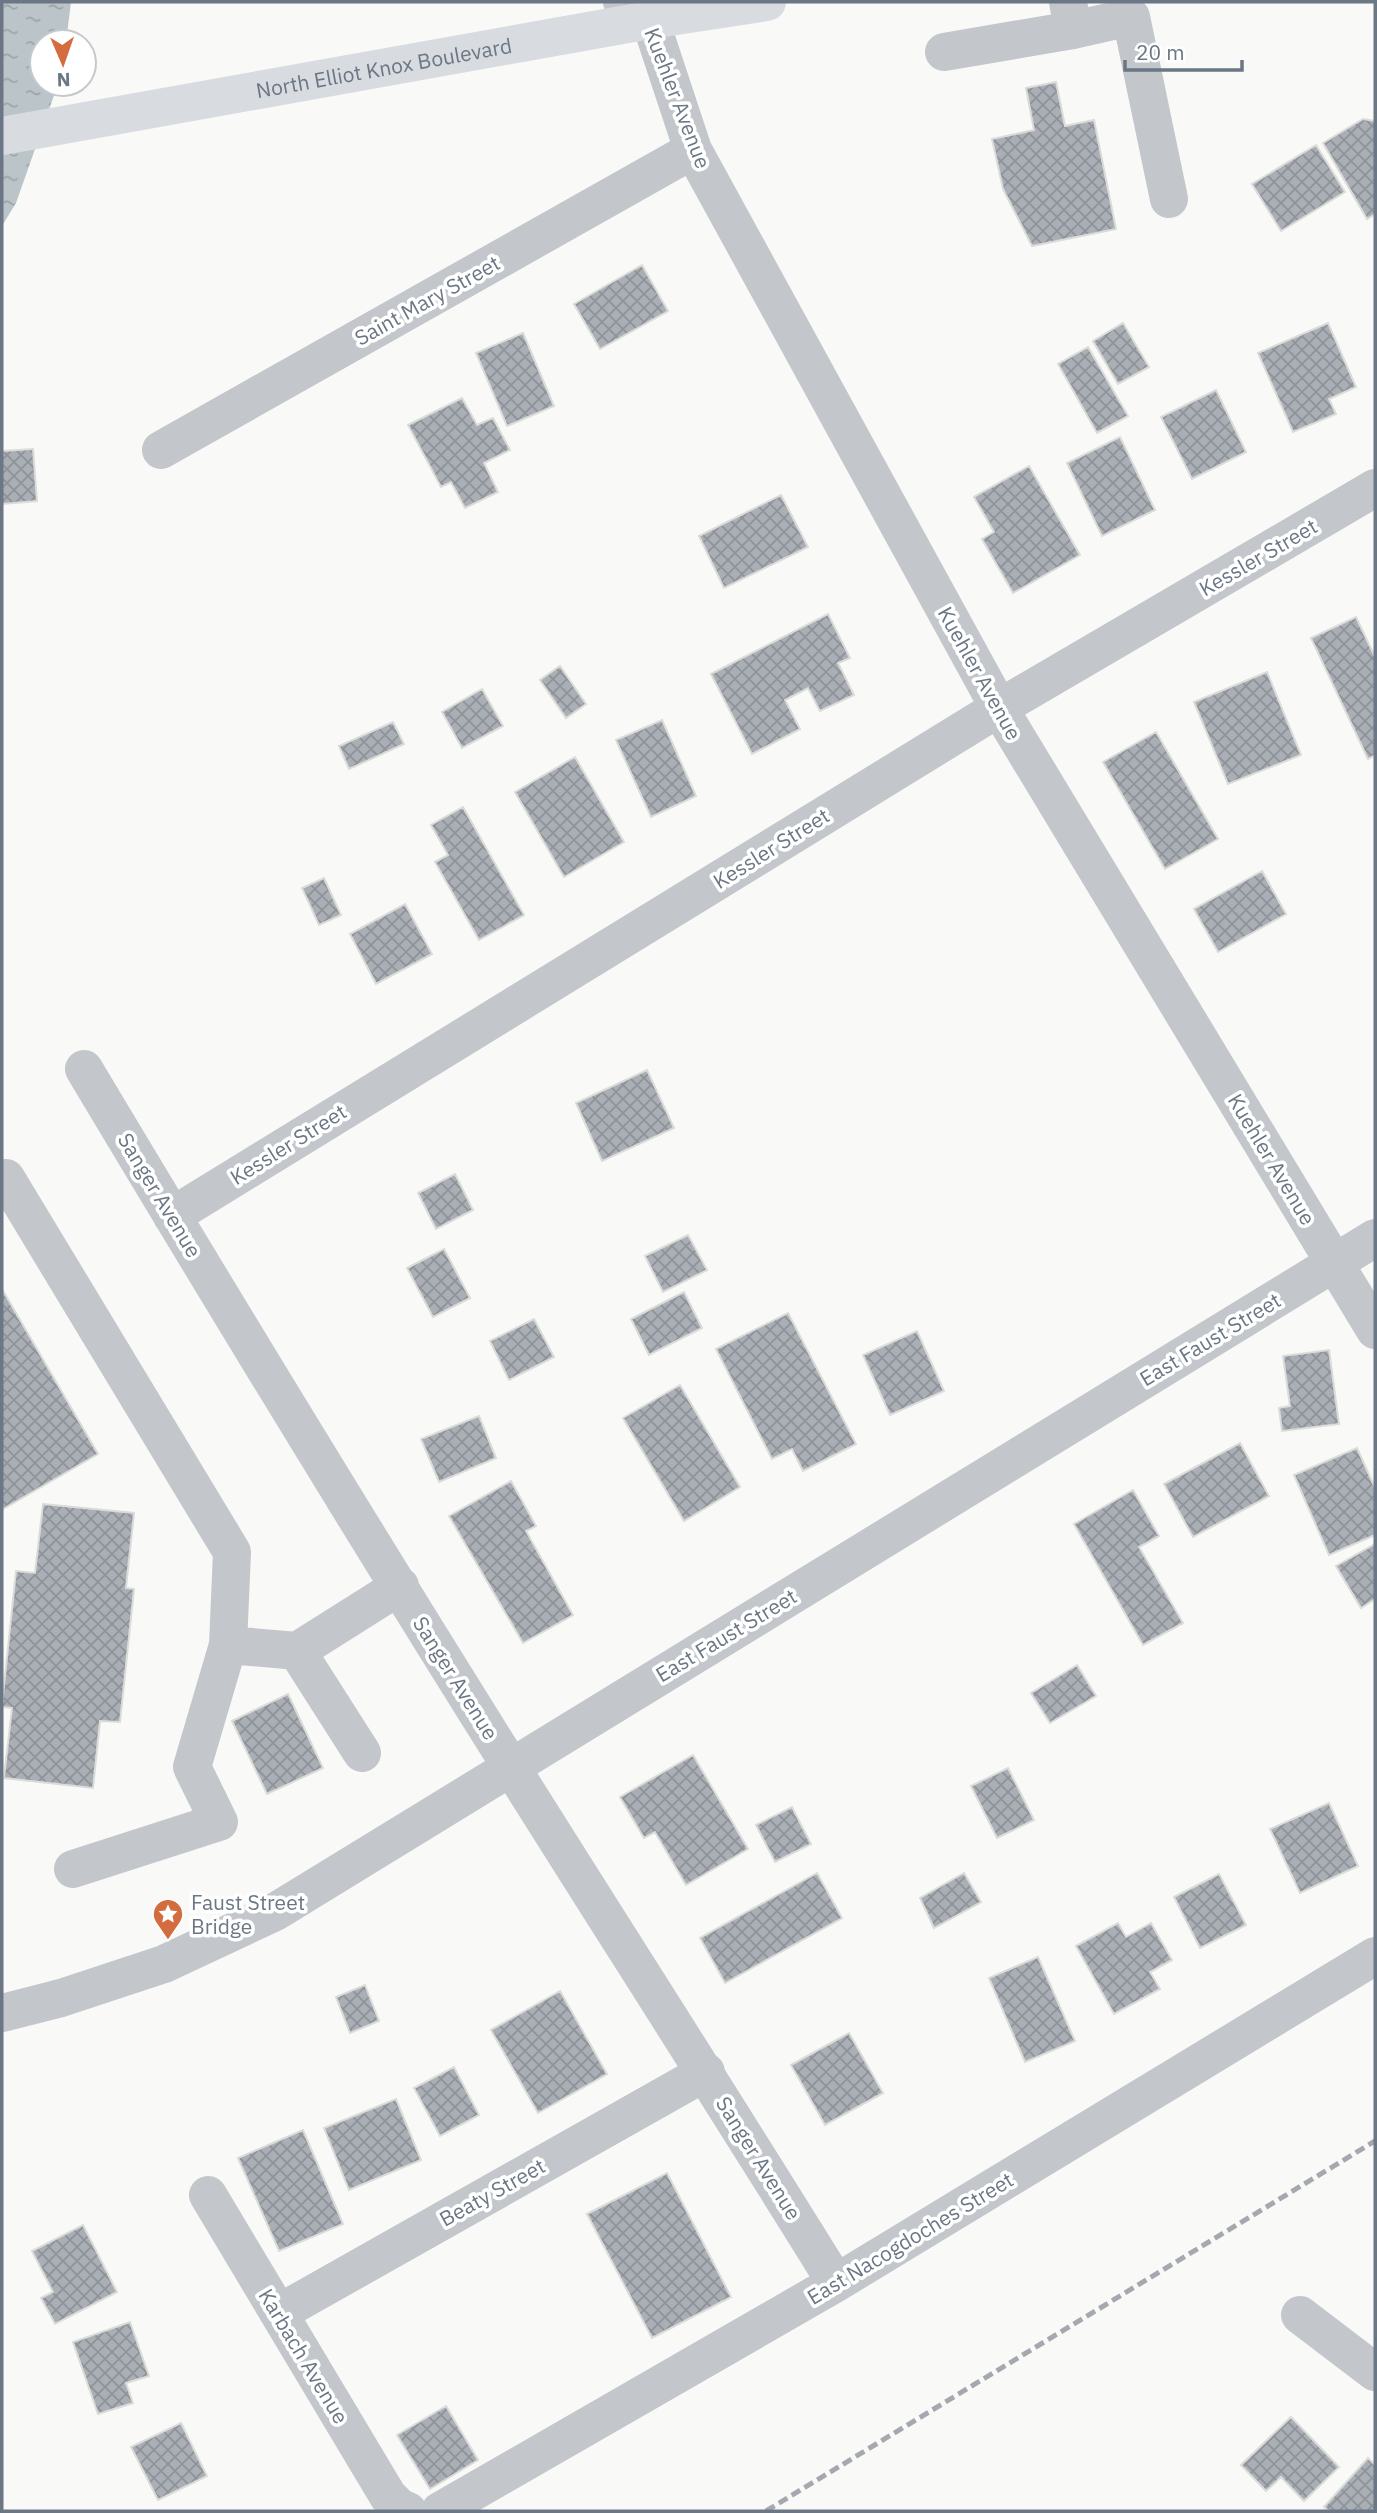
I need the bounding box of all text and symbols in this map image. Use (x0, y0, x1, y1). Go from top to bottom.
street label: Kuehler Avenue (638, 24, 718, 172)
north arrow (28, 28, 98, 98)
scale bar (1125, 28, 1242, 72)
street label: North Elliot Knox Boulevard (254, 31, 514, 104)
text: 20 m (1136, 38, 1185, 66)
text: N (56, 68, 71, 92)
street label: Saint Mary Street (349, 248, 505, 352)
street label: Kessler Street (1194, 512, 1322, 602)
street label: Kuehler Avenue (932, 601, 1028, 745)
street label: Kessler Street (708, 801, 834, 895)
street label: Kuehler Avenue (1222, 1088, 1322, 1230)
street label: Kessler Street (225, 1097, 351, 1191)
street label: Sanger Avenue (112, 1128, 208, 1262)
street label: East Faust Street (1134, 1286, 1286, 1392)
street label: East Faust Street (650, 1582, 802, 1688)
street label: Sanger Avenue (407, 1611, 505, 1745)
place label: Faust Street Bridge (191, 1888, 305, 1940)
place icon: Faust Street Bridge (151, 1897, 185, 1941)
street label: Sanger Avenue (710, 2091, 808, 2225)
street label: Beaty Street (434, 2151, 550, 2233)
street label: East Nacogdoches Street (802, 2165, 1018, 2311)
street label: Karbach Avenue (253, 2283, 355, 2429)

